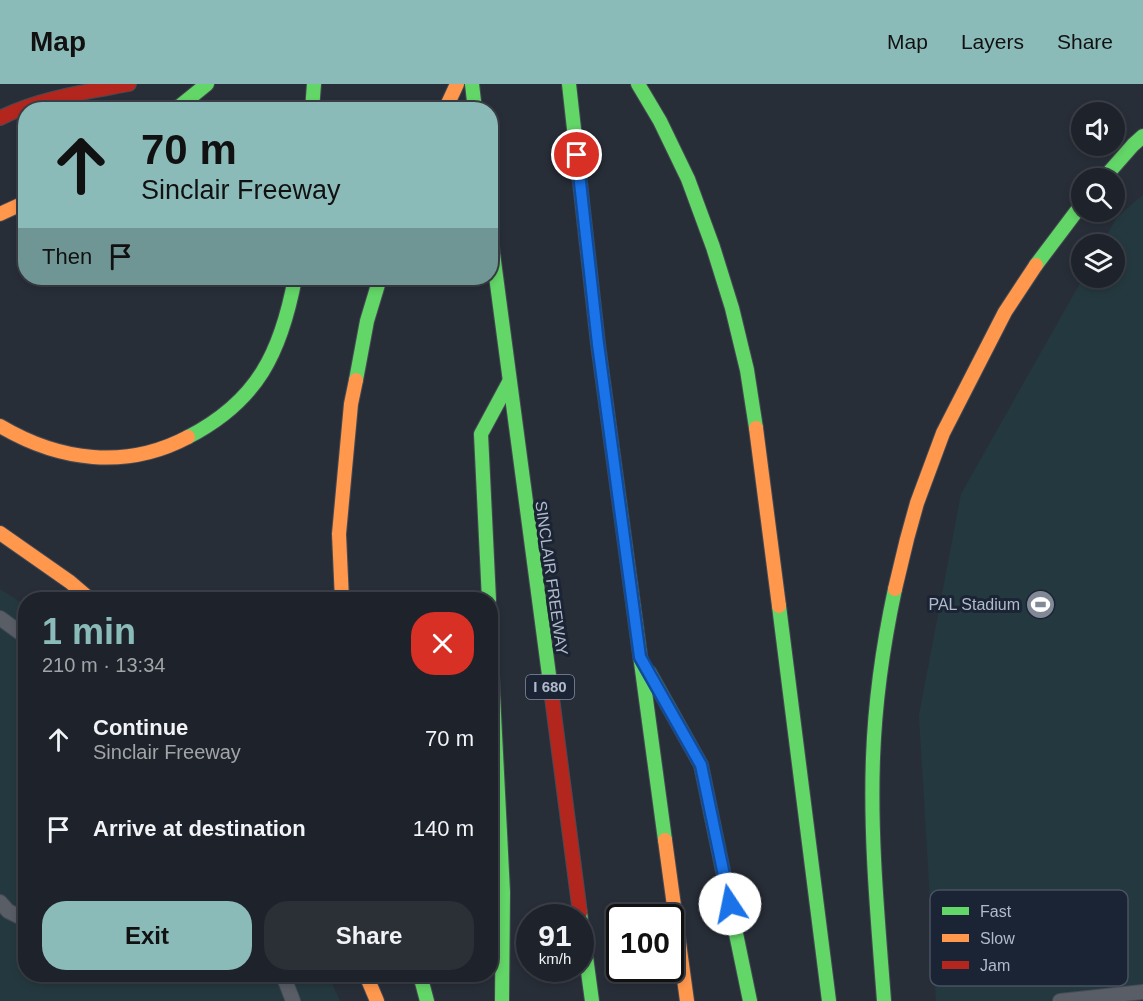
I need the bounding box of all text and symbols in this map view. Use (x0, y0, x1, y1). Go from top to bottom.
text: Map (30, 26, 86, 57)
text: Map (887, 30, 928, 53)
text: Layers (961, 30, 1024, 53)
text: Share (1057, 30, 1113, 53)
map controls (1071, 102, 1125, 288)
button: sound (1071, 102, 1125, 156)
icon: ahead (42, 126, 120, 204)
text: 70 m (141, 126, 237, 173)
pin (551, 129, 602, 180)
icon: arrive (560, 138, 593, 171)
button: search (1071, 168, 1125, 222)
text: Sinclair Freeway (141, 175, 341, 205)
button: layers (1071, 234, 1125, 288)
icon: arrive (104, 240, 137, 273)
text: Then (42, 244, 92, 269)
street label: SINCLAIR FREEWAY (532, 500, 571, 657)
sports icon: PAL Stadium (1025, 588, 1057, 620)
place label: PAL Stadium (928, 596, 1020, 613)
text: 1 min (42, 611, 136, 652)
button: close (411, 612, 474, 675)
text: 210 m · 13:34 (42, 654, 165, 676)
road number: I 680 (526, 675, 574, 699)
text: Continue (93, 715, 188, 740)
icon: ahead (42, 723, 75, 756)
text: 70 m (425, 726, 474, 751)
text: Sinclair Freeway (93, 741, 241, 763)
icon: arrive (42, 813, 75, 846)
text: Arrive at destination (93, 816, 306, 841)
text: 140 m (413, 816, 474, 841)
position arrow (698, 872, 762, 936)
legend (930, 890, 1128, 986)
button: Exit (42, 901, 252, 970)
button: Share (264, 901, 474, 970)
text: Fast (980, 903, 1012, 920)
speed limit sign: 100 (606, 904, 684, 982)
text: 91 (538, 919, 572, 952)
text: Slow (980, 930, 1015, 947)
text: km/h (539, 950, 571, 967)
text: Jam (980, 957, 1010, 974)

